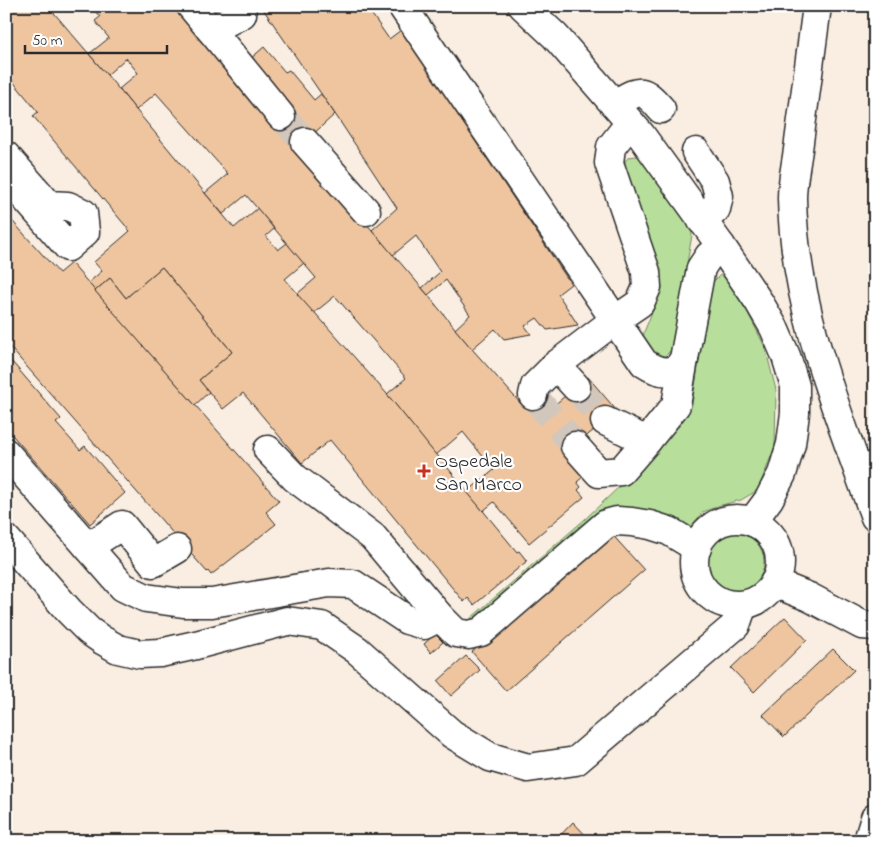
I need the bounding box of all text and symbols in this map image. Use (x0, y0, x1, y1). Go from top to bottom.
scale bar (25, 22, 168, 54)
text: 50 m (32, 30, 63, 52)
place label: Ospedale San Marco (435, 448, 522, 500)
marker: Ospedale San Marco (417, 464, 431, 478)

